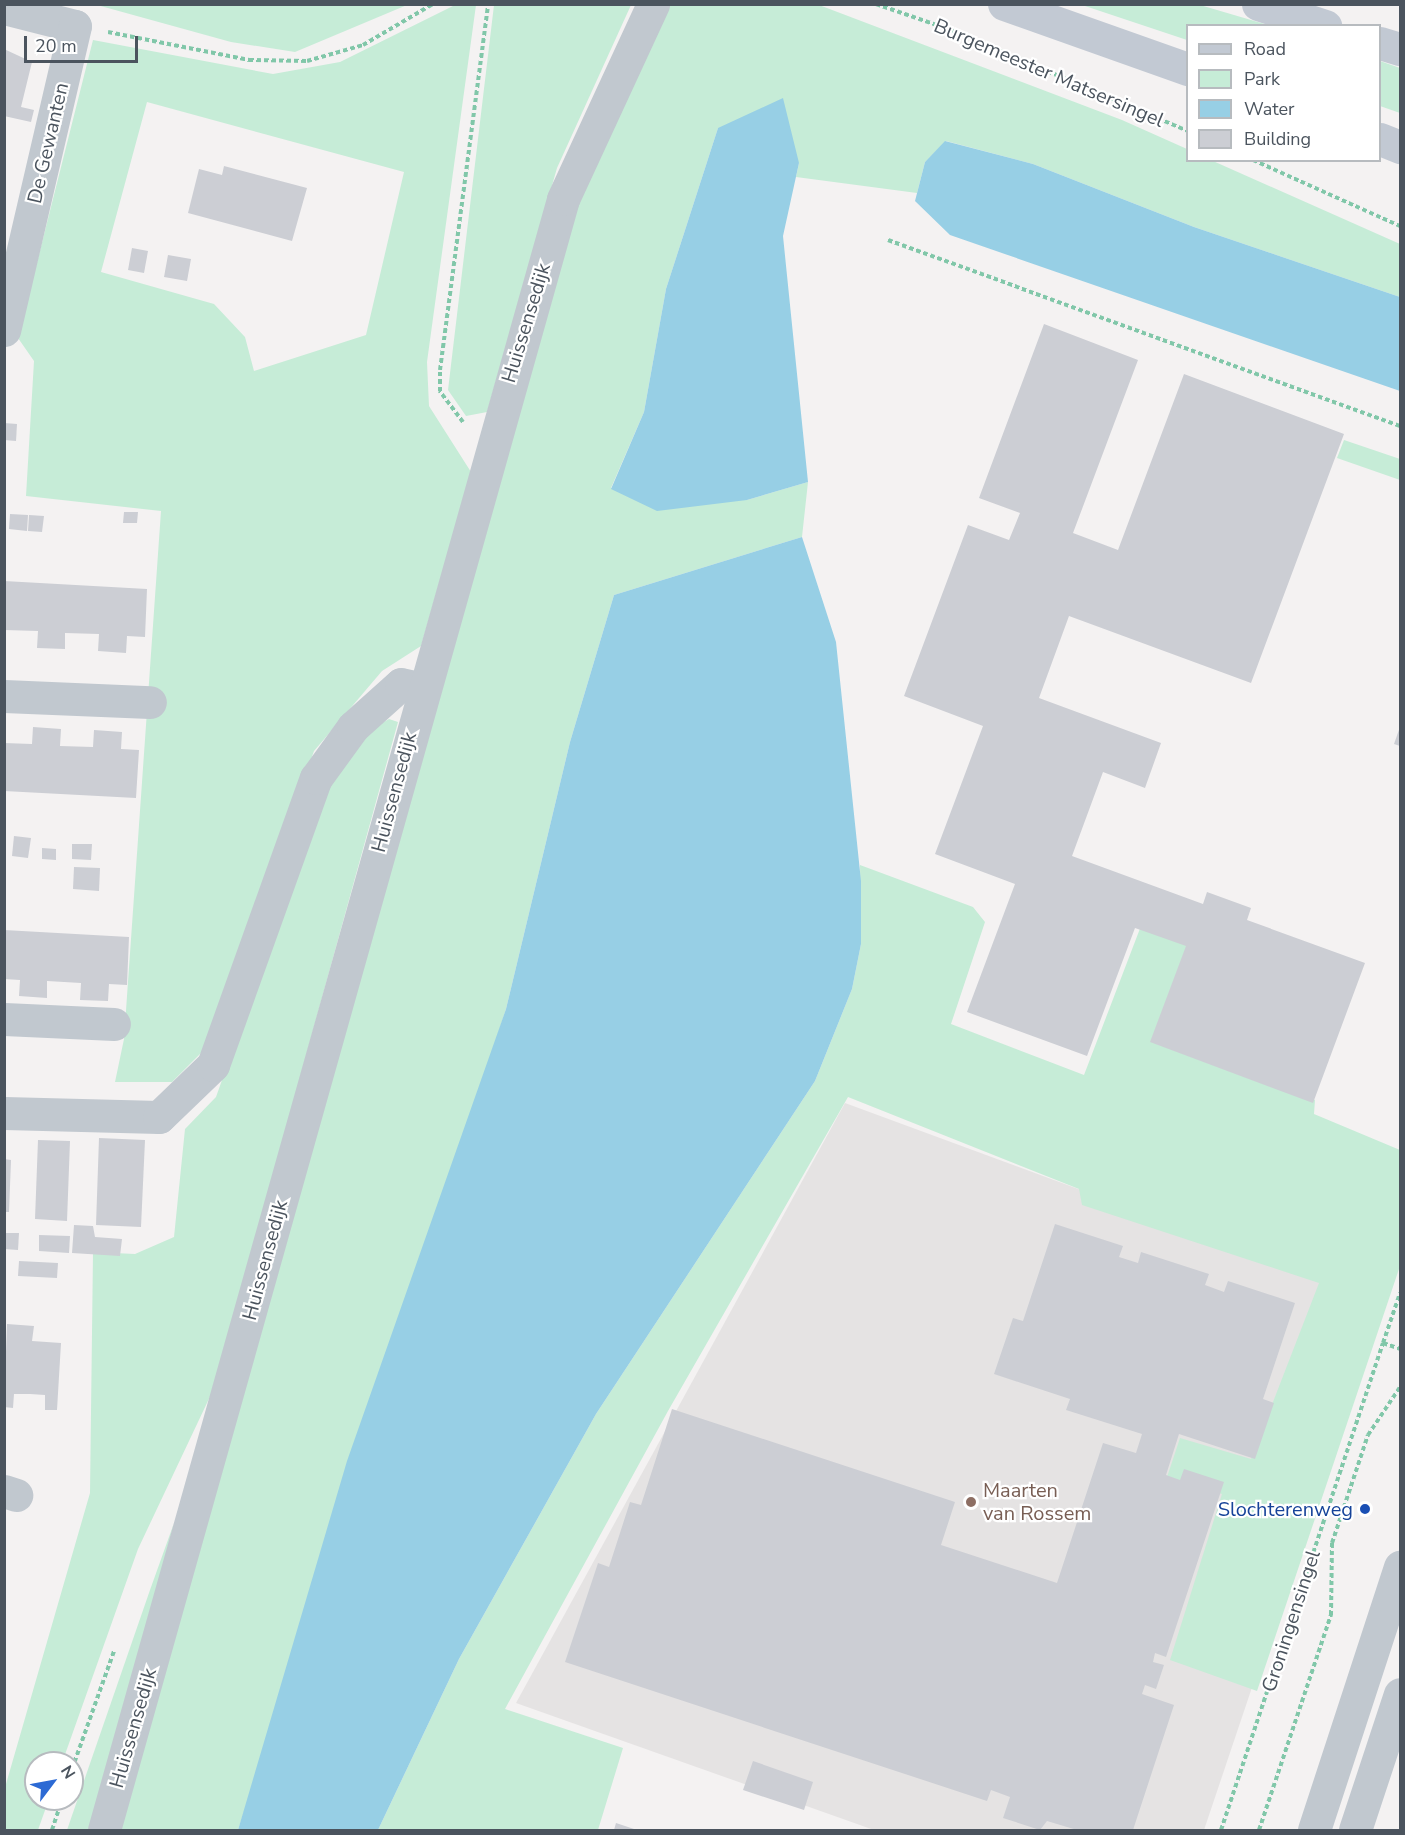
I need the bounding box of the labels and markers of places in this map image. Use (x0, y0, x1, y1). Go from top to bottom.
place label: Maarten van Rossem (983, 1478, 1091, 1525)
marker: Maarten van Rossem (964, 1495, 978, 1509)
place label: Slochterenweg (1218, 1497, 1353, 1521)
marker: Slochterenweg (1358, 1502, 1372, 1516)

